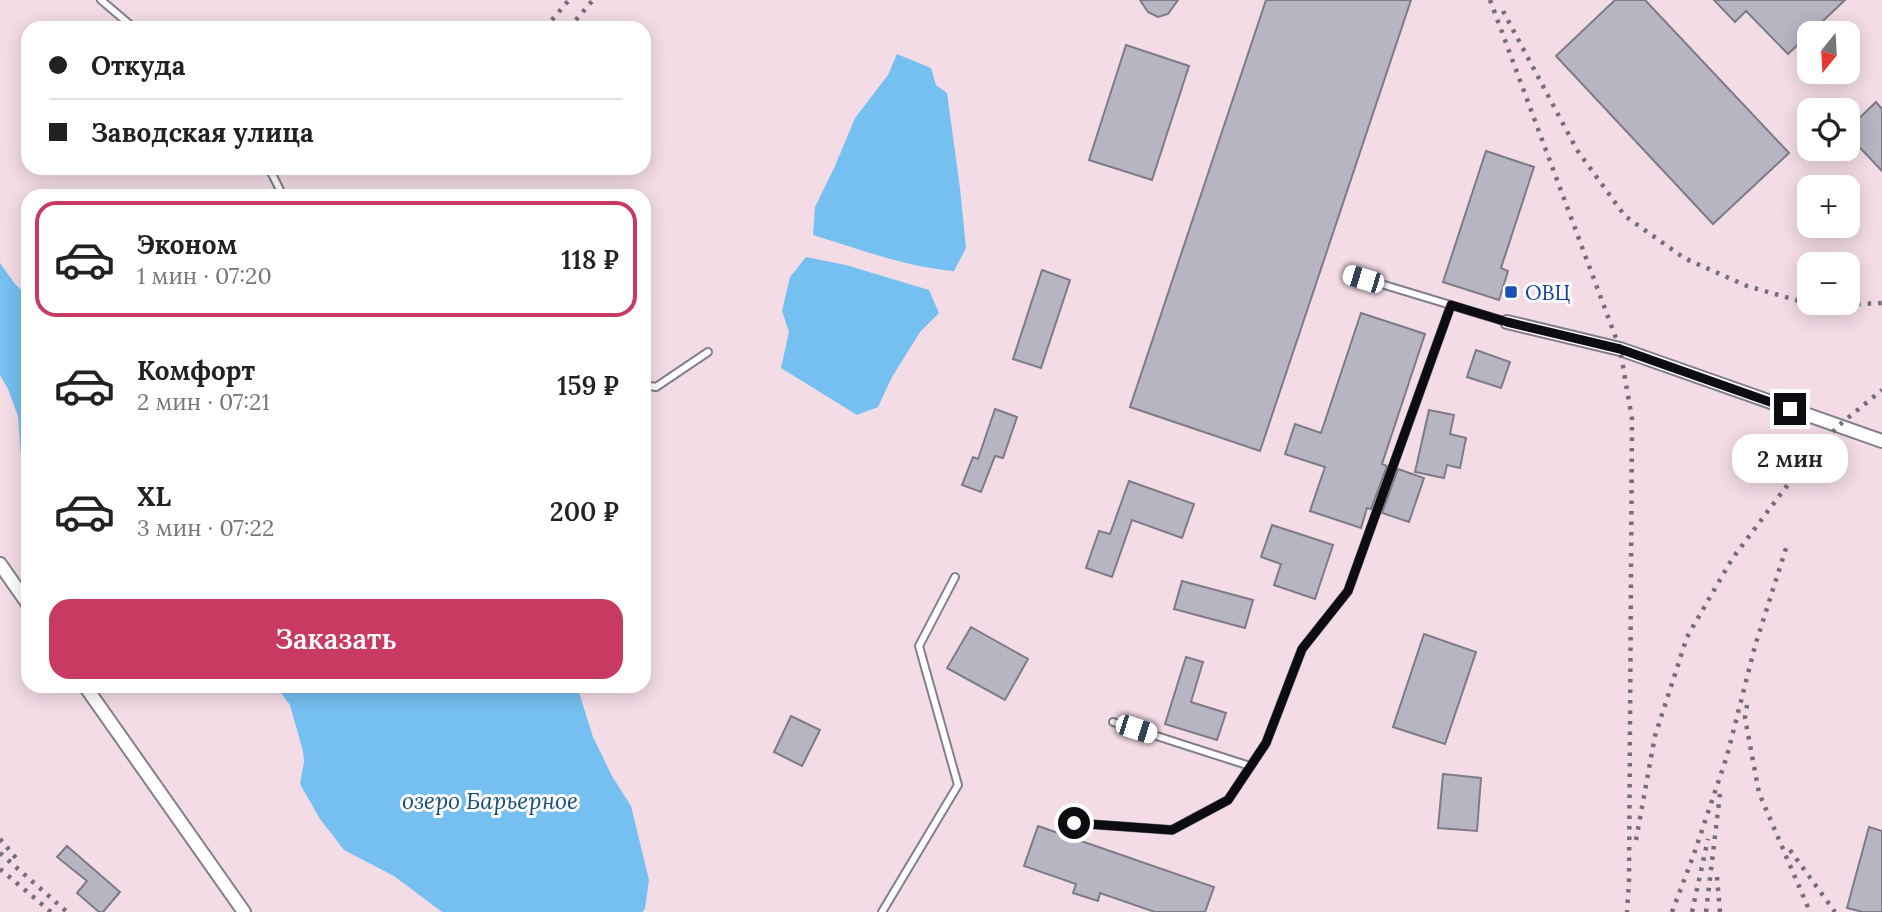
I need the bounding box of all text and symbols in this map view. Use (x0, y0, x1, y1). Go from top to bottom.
north arrow (1797, 21, 1860, 84)
map controls (1797, 21, 1860, 315)
text: Откуда (91, 49, 185, 82)
button: locate (1797, 98, 1860, 161)
text: Заводская улица (91, 116, 314, 149)
button: + (1797, 175, 1860, 238)
icon: car (53, 228, 116, 291)
text: Эконом (137, 228, 237, 261)
text: 118 ₽ (561, 243, 619, 276)
button: − (1797, 252, 1860, 315)
text: 1 мин · 07:20 (137, 261, 272, 290)
car (1340, 263, 1387, 295)
place label: ОВЦ (1525, 279, 1571, 306)
marker: ОВЦ (1503, 284, 1519, 300)
icon: car (53, 354, 116, 417)
text: Комфорт (137, 354, 255, 387)
text: 159 ₽ (557, 369, 619, 402)
text: 2 мин · 07:21 (137, 387, 270, 416)
route end (1774, 393, 1806, 425)
callout: 2 мин (1732, 434, 1848, 482)
text: 2 мин (1757, 444, 1823, 473)
icon: car (53, 480, 116, 543)
text: XL (137, 480, 171, 513)
text: 200 ₽ (550, 495, 619, 528)
text: 3 мин · 07:22 (137, 513, 274, 542)
button: Заказать (49, 599, 623, 679)
car (1113, 713, 1160, 745)
water label: озеро Барьерное (402, 786, 578, 815)
route start (1058, 807, 1090, 839)

